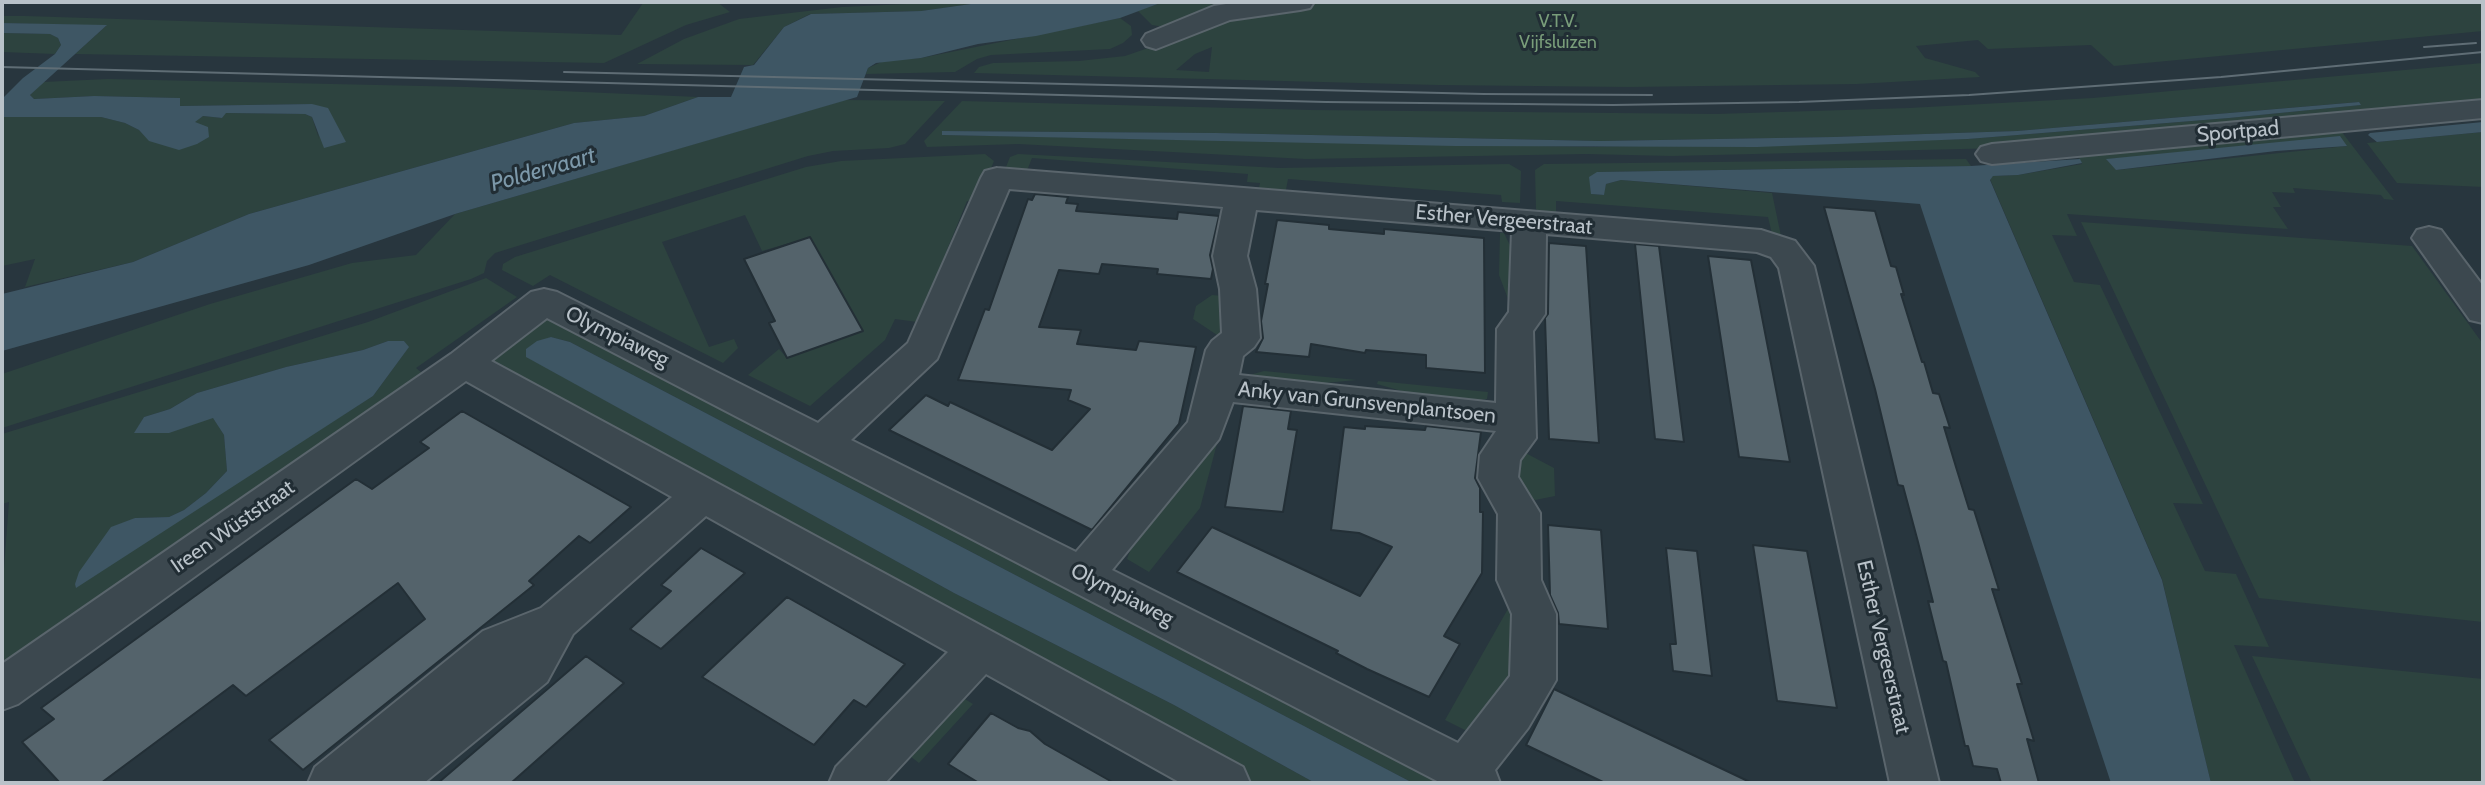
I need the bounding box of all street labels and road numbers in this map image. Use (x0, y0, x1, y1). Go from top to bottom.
street label: Sportpad (2196, 116, 2280, 148)
street label: Esther Vergeerstraat (1414, 200, 1594, 240)
street label: Olympiaweg (561, 301, 673, 373)
street label: Anky van Grunsvenplantsoen (1237, 377, 1497, 429)
street label: Ireen Wüststraat (166, 475, 300, 579)
street label: Olympiaweg (1066, 558, 1178, 632)
street label: Esther Vergeerstraat (1851, 558, 1915, 736)

